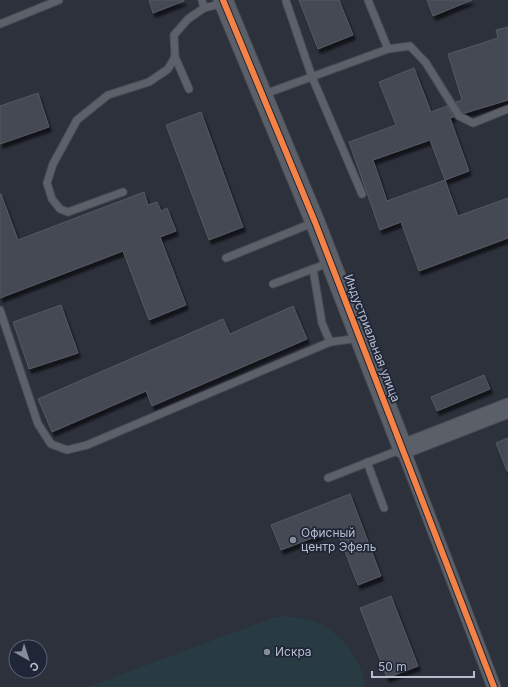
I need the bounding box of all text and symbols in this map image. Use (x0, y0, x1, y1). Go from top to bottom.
street label: Индустриальная улица (341, 272, 404, 404)
place label: Офисный центр Эфель (301, 525, 377, 554)
marker: Офисный центр Эфель (288, 535, 298, 545)
north arrow (8, 639, 48, 679)
place label: Искра (275, 644, 312, 659)
marker: Искра (262, 647, 272, 657)
scale bar (372, 653, 474, 679)
text: С (27, 659, 42, 675)
text: 50 m (378, 659, 407, 674)

